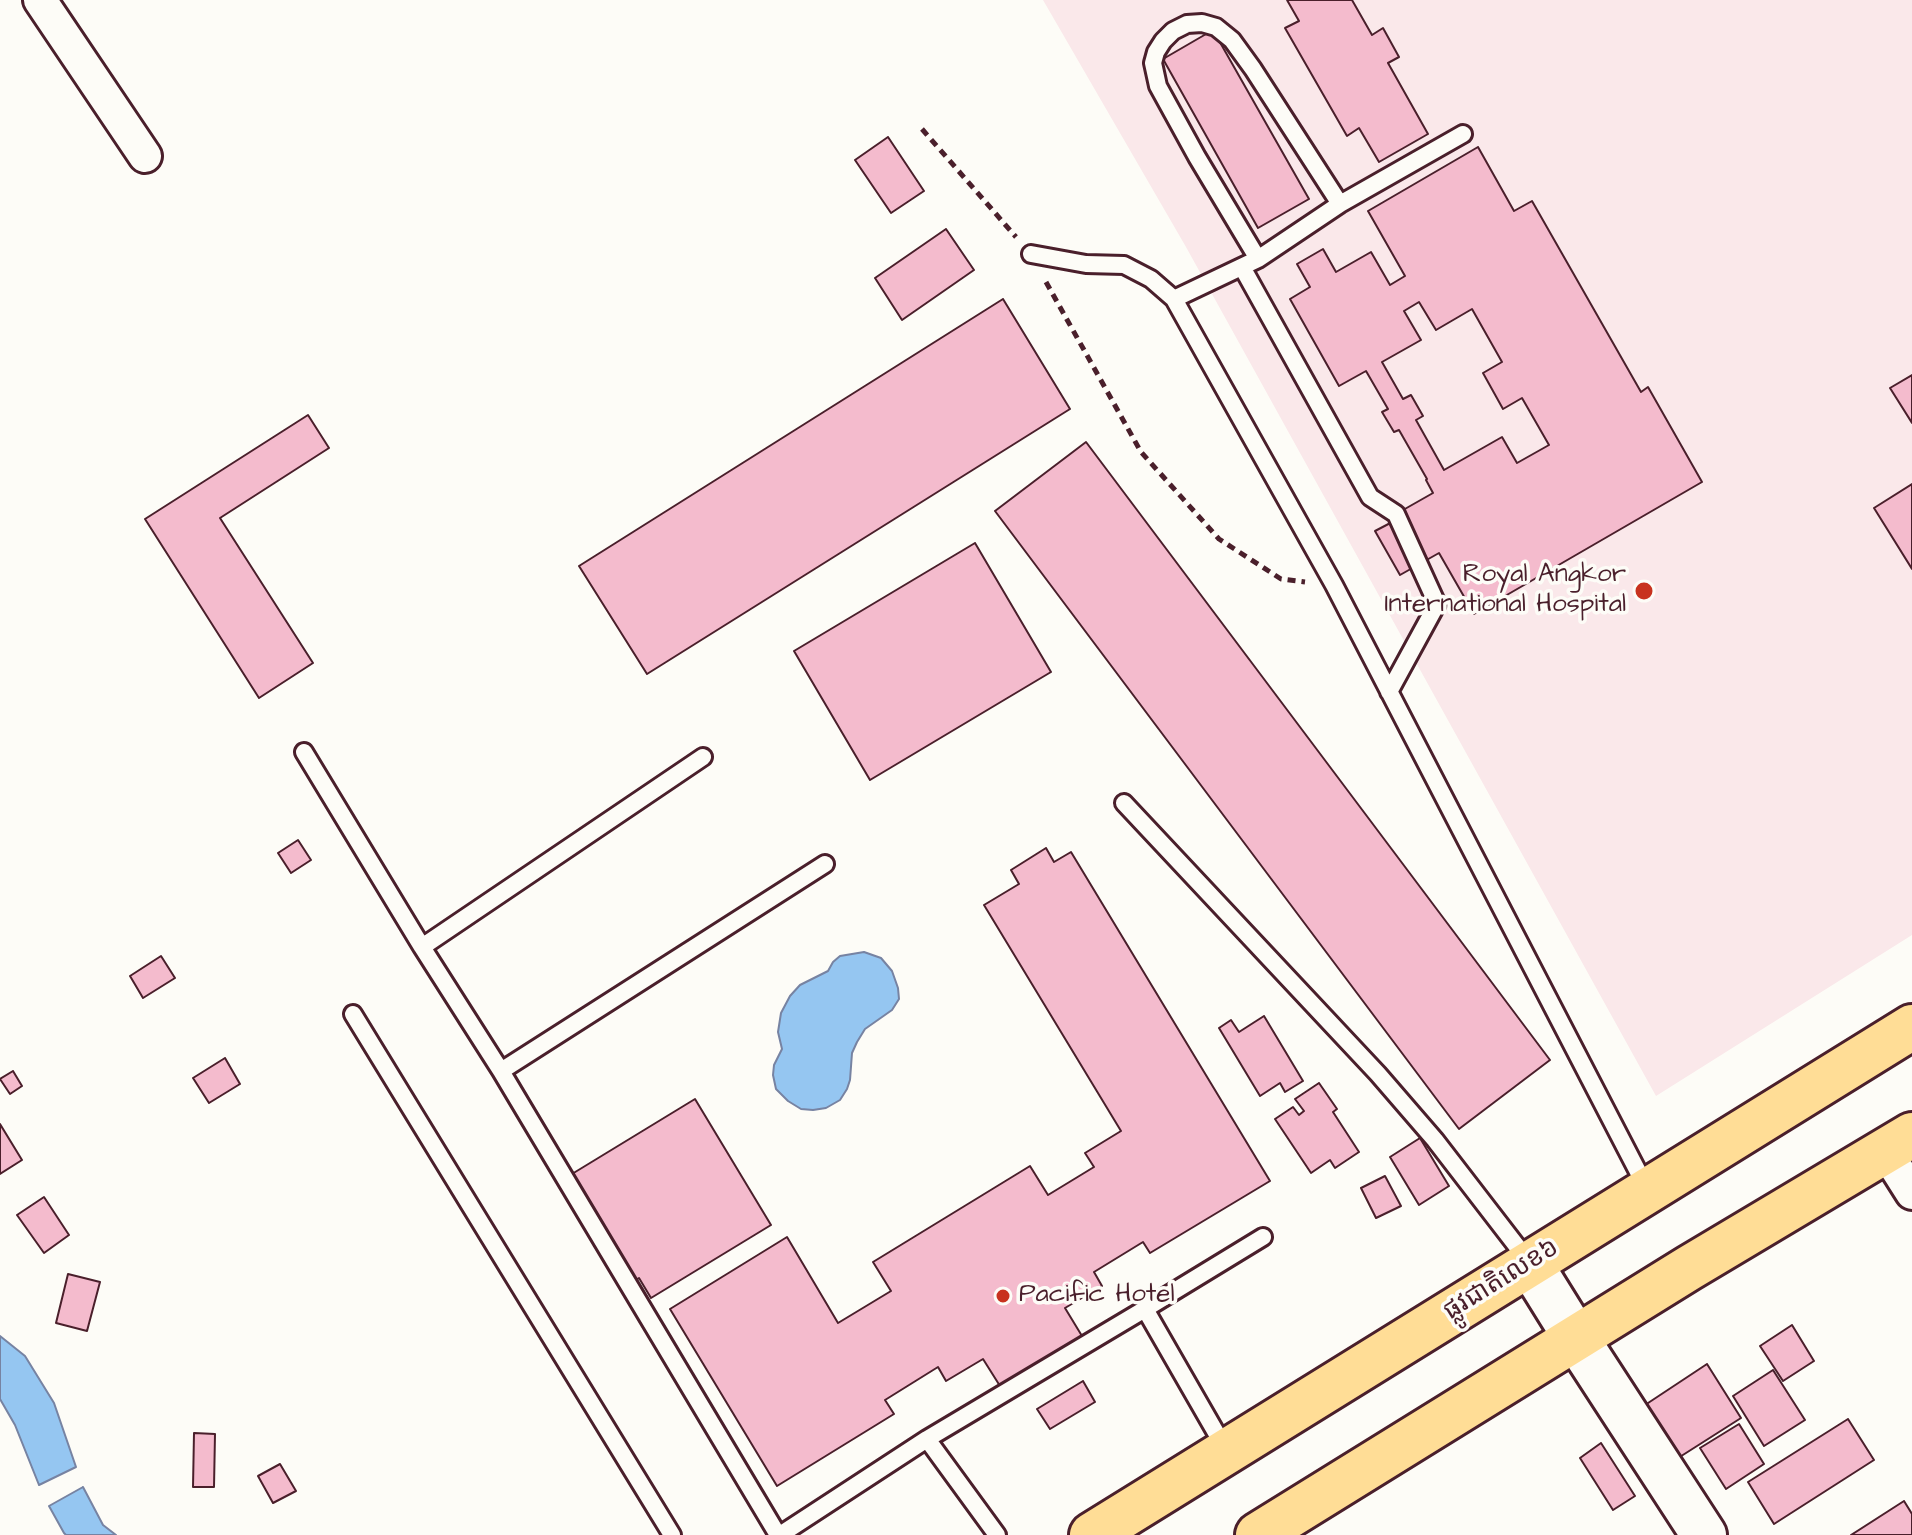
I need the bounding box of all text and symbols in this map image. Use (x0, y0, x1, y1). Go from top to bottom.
place label: Royal Angkor International Hospital (1384, 560, 1626, 622)
marker: Royal Angkor International Hospital (1633, 580, 1655, 602)
street label: ផ្លូវជាតិលេខ៦ (1439, 1233, 1565, 1329)
place label: Pacific Hotel (1019, 1280, 1174, 1312)
marker: Pacific Hotel (994, 1287, 1012, 1305)

